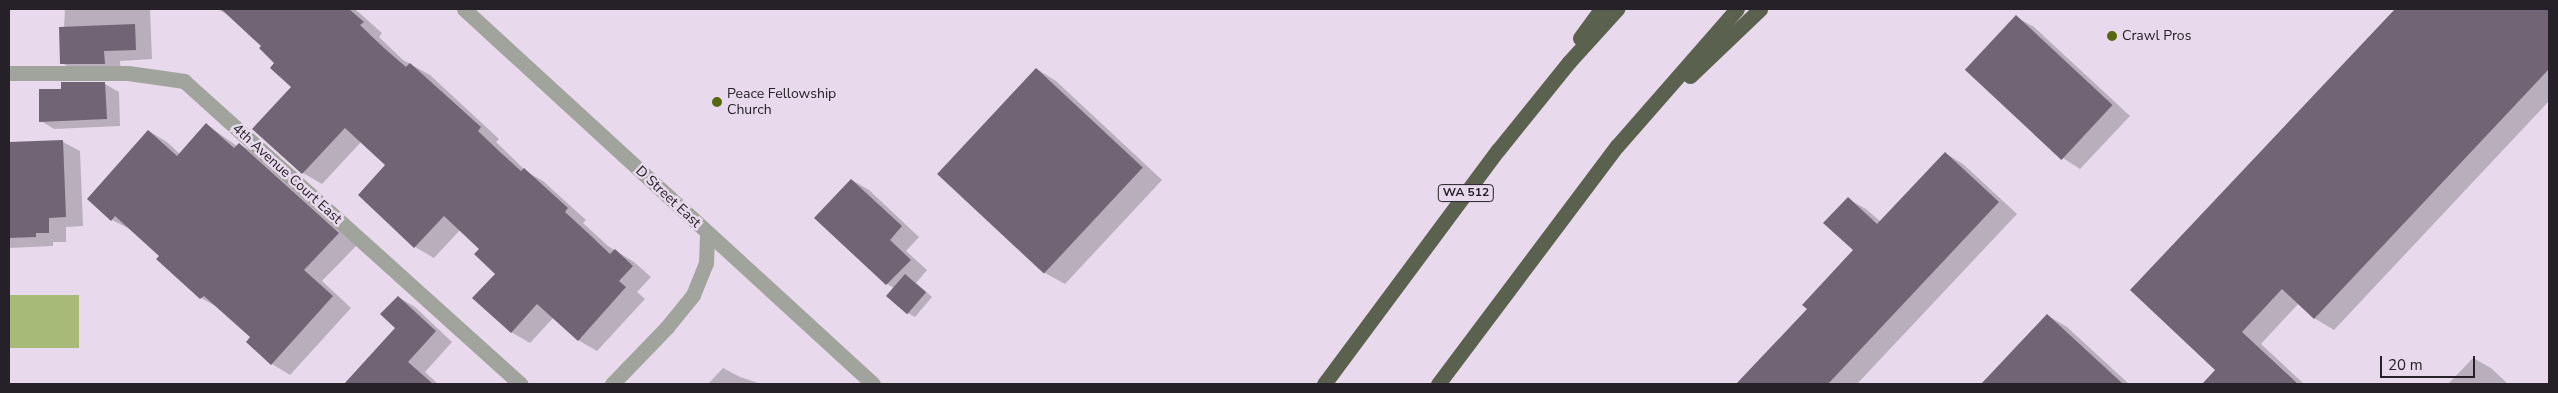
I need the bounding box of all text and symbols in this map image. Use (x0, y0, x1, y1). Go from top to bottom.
place label: Crawl Pros (2122, 28, 2191, 44)
marker: Crawl Pros (2106, 30, 2118, 42)
place label: Peace Fellowship Church (727, 86, 836, 118)
marker: Peace Fellowship Church (711, 96, 723, 108)
street label: 4th Avenue Court East (229, 120, 345, 228)
street label: D Street East (632, 163, 704, 231)
road number: WA 512 (1437, 184, 1495, 202)
scale bar (2383, 346, 2478, 378)
text: 20 m (2388, 355, 2423, 375)

